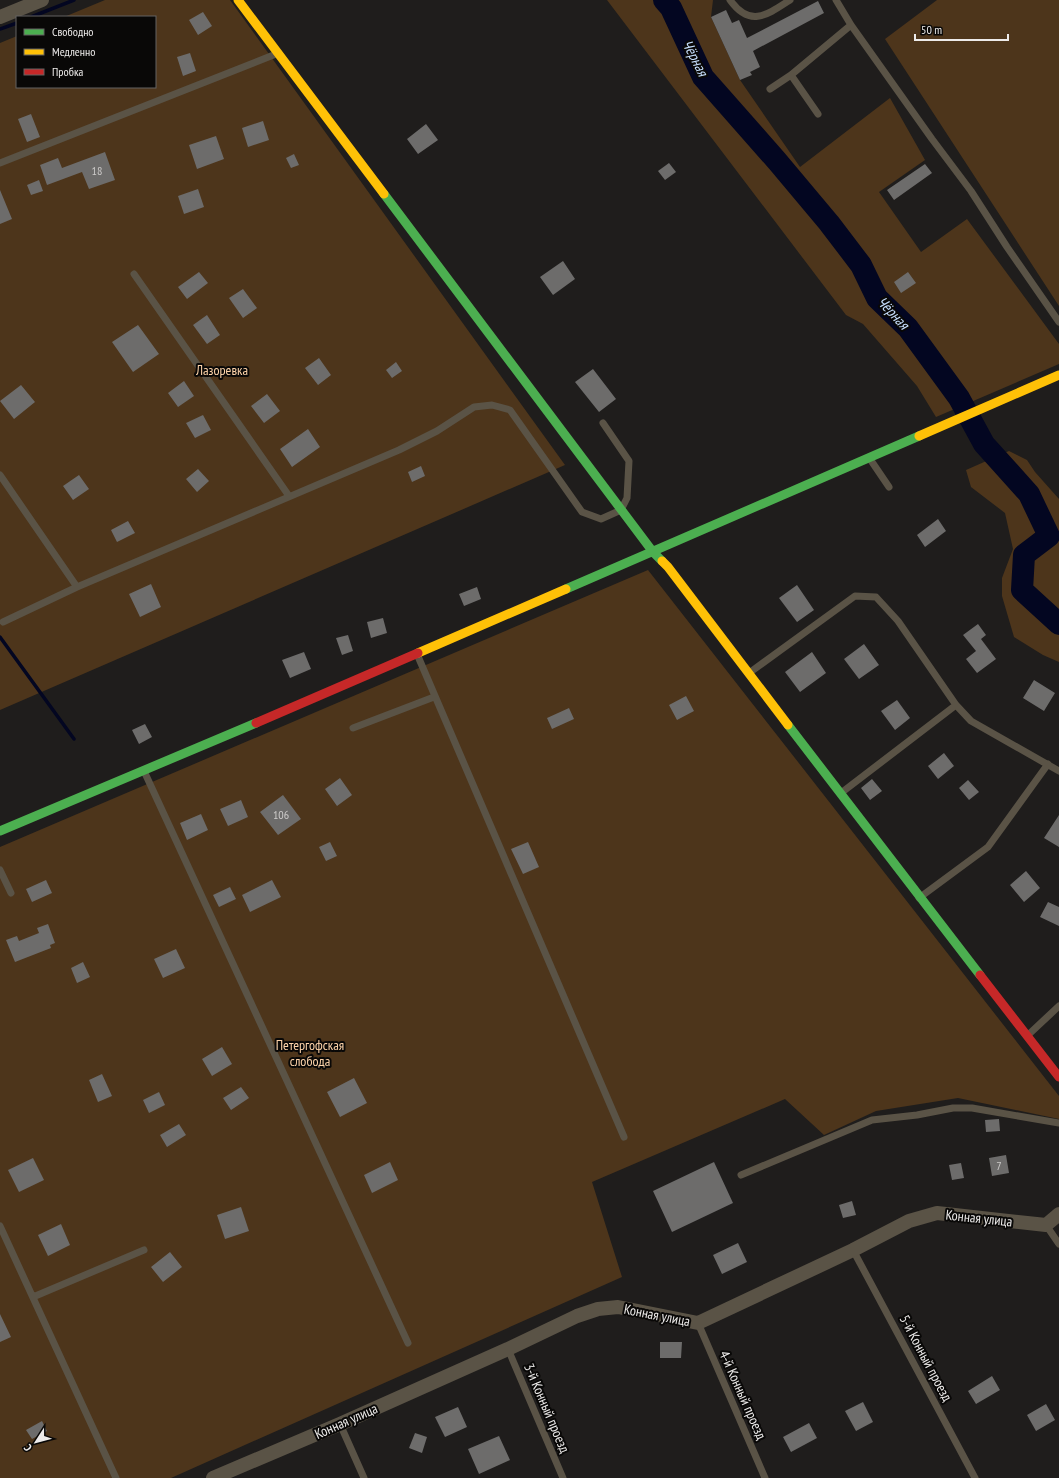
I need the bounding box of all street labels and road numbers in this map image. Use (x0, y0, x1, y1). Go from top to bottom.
street label: Конная улица (945, 1206, 1013, 1230)
street label: Конная улица (622, 1300, 692, 1330)
street label: 5-й Конный проезд (896, 1312, 956, 1404)
street label: 4-й Конный проезд (715, 1348, 771, 1442)
street label: 3-й Конный проезд (520, 1360, 574, 1456)
street label: Конная улица (312, 1399, 380, 1443)

